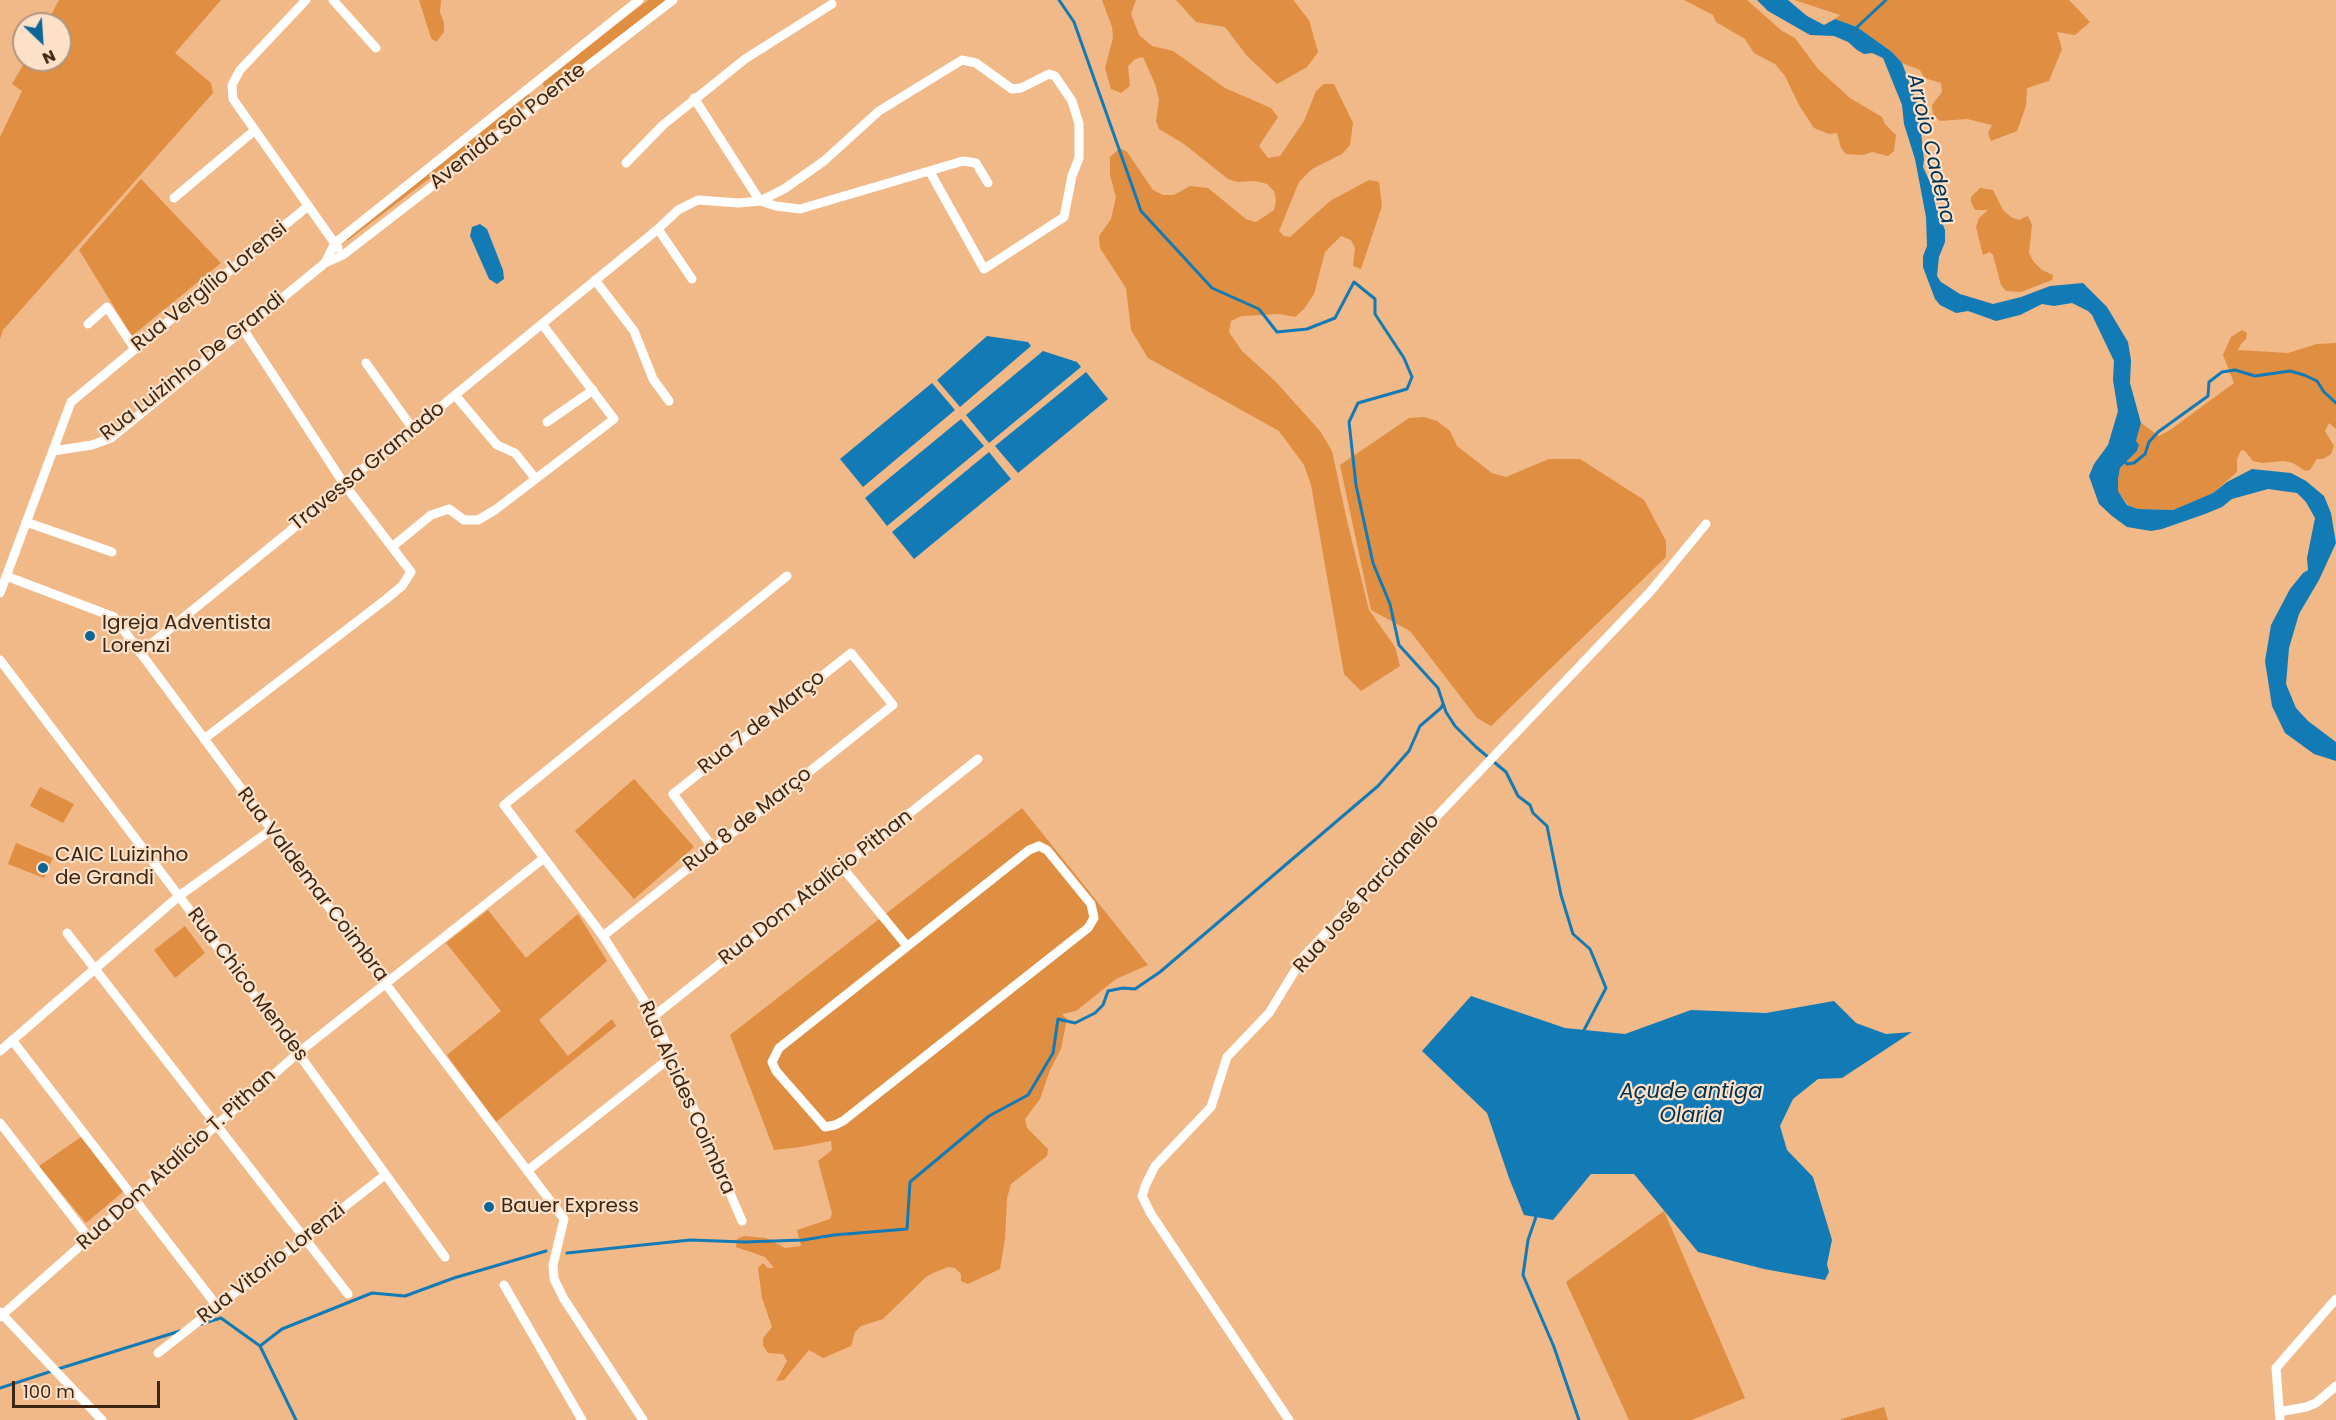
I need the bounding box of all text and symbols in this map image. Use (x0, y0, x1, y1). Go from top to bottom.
north arrow (12, 12, 72, 72)
text: N (39, 44, 59, 70)
street label: Avenida Sol Poente (425, 59, 591, 195)
water label: Arroio Cadena (1900, 71, 1960, 227)
street label: Rua Vergílio Lorensi (127, 217, 293, 357)
street label: Rua Luizinho De Grandi (96, 287, 290, 447)
street label: Travessa Gramado (286, 397, 450, 537)
place label: Igreja Adventista Lorenzi (102, 612, 271, 659)
marker: Igreja Adventista Lorenzi (83, 629, 97, 643)
street label: Rua 7 de Março (694, 666, 830, 780)
street label: Rua 8 de Março (679, 762, 817, 878)
street label: Rua Valdemar Coimbra (231, 783, 393, 987)
street label: Rua Dom Atalício Pithan (714, 805, 918, 971)
street label: Rua José Parcianello (1289, 809, 1445, 979)
place label: CAIC Luizinho de Grandi (55, 844, 188, 891)
marker: CAIC Luizinho de Grandi (36, 861, 50, 875)
street label: Rua Chico Mendes (181, 903, 313, 1067)
street label: Rua Alcides Coimbra (632, 998, 740, 1198)
street label: Rua Dom Atalício T. Pithan (73, 1064, 281, 1256)
water label: Açude antiga Olaria (1620, 1080, 1762, 1130)
place label: Bauer Express (501, 1195, 639, 1219)
street label: Rua Vitorio Lorenzi (193, 1199, 351, 1329)
marker: Bauer Express (482, 1200, 496, 1214)
scale bar (15, 1369, 164, 1407)
text: 100 m (23, 1379, 75, 1404)

